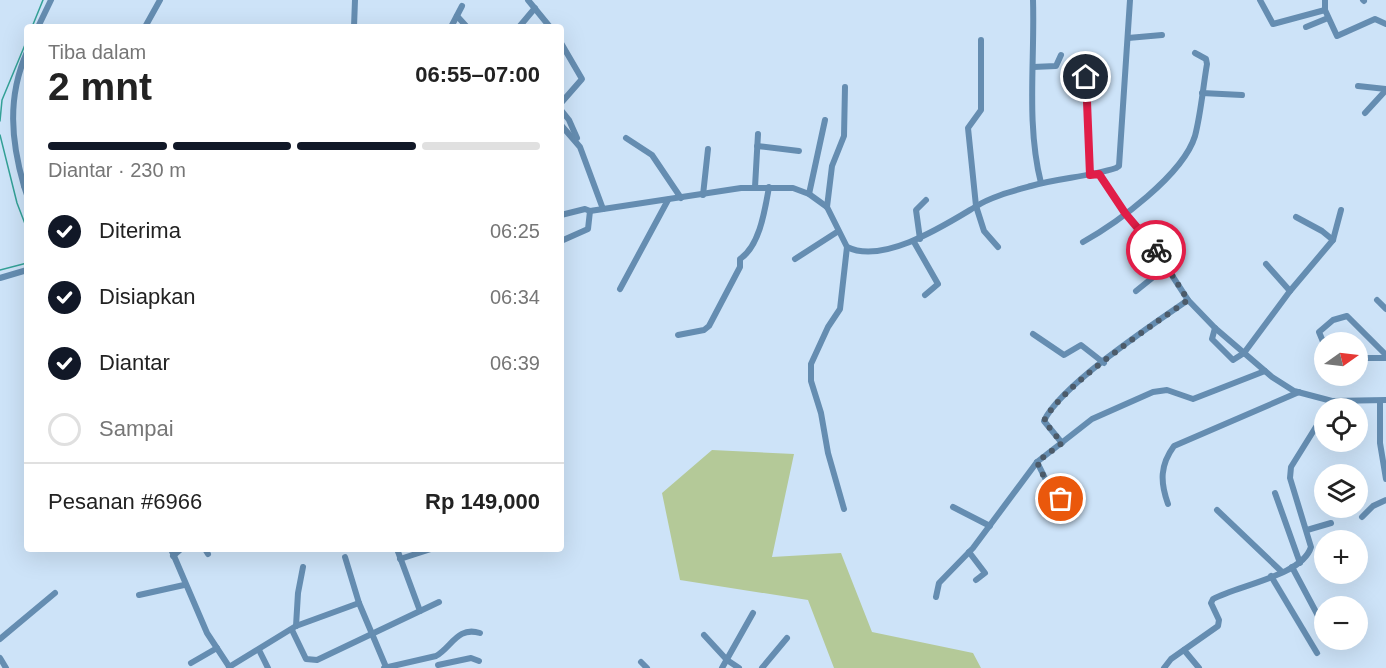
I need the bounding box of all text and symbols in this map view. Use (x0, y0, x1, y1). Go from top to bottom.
text: Tiba dalam (48, 41, 146, 63)
pin (1060, 51, 1111, 102)
icon: home (1069, 60, 1102, 93)
text: 06:55–07:00 (415, 62, 540, 87)
text: 2 mnt (48, 65, 152, 108)
text: Diantar · 230 m (48, 159, 186, 181)
icon: check (48, 215, 81, 248)
text: Diterima (99, 218, 181, 243)
text: 06:25 (490, 220, 540, 242)
courier (1126, 220, 1186, 280)
icon: bike (1140, 234, 1173, 267)
icon: check (48, 281, 81, 314)
text: Disiapkan (99, 284, 196, 309)
text: 06:34 (490, 286, 540, 308)
north arrow (1314, 332, 1368, 386)
map controls (1314, 332, 1368, 650)
icon: check (48, 347, 81, 380)
text: Diantar (99, 350, 170, 375)
text: 06:39 (490, 352, 540, 374)
button: locate (1314, 398, 1368, 452)
text: Sampai (99, 416, 174, 441)
button: layers (1314, 464, 1368, 518)
pin (1035, 473, 1086, 524)
icon: bag (1044, 482, 1077, 515)
text: Pesanan #6966 (48, 489, 202, 514)
text: Rp 149,000 (425, 489, 540, 514)
button: + (1314, 530, 1368, 584)
button: − (1314, 596, 1368, 650)

